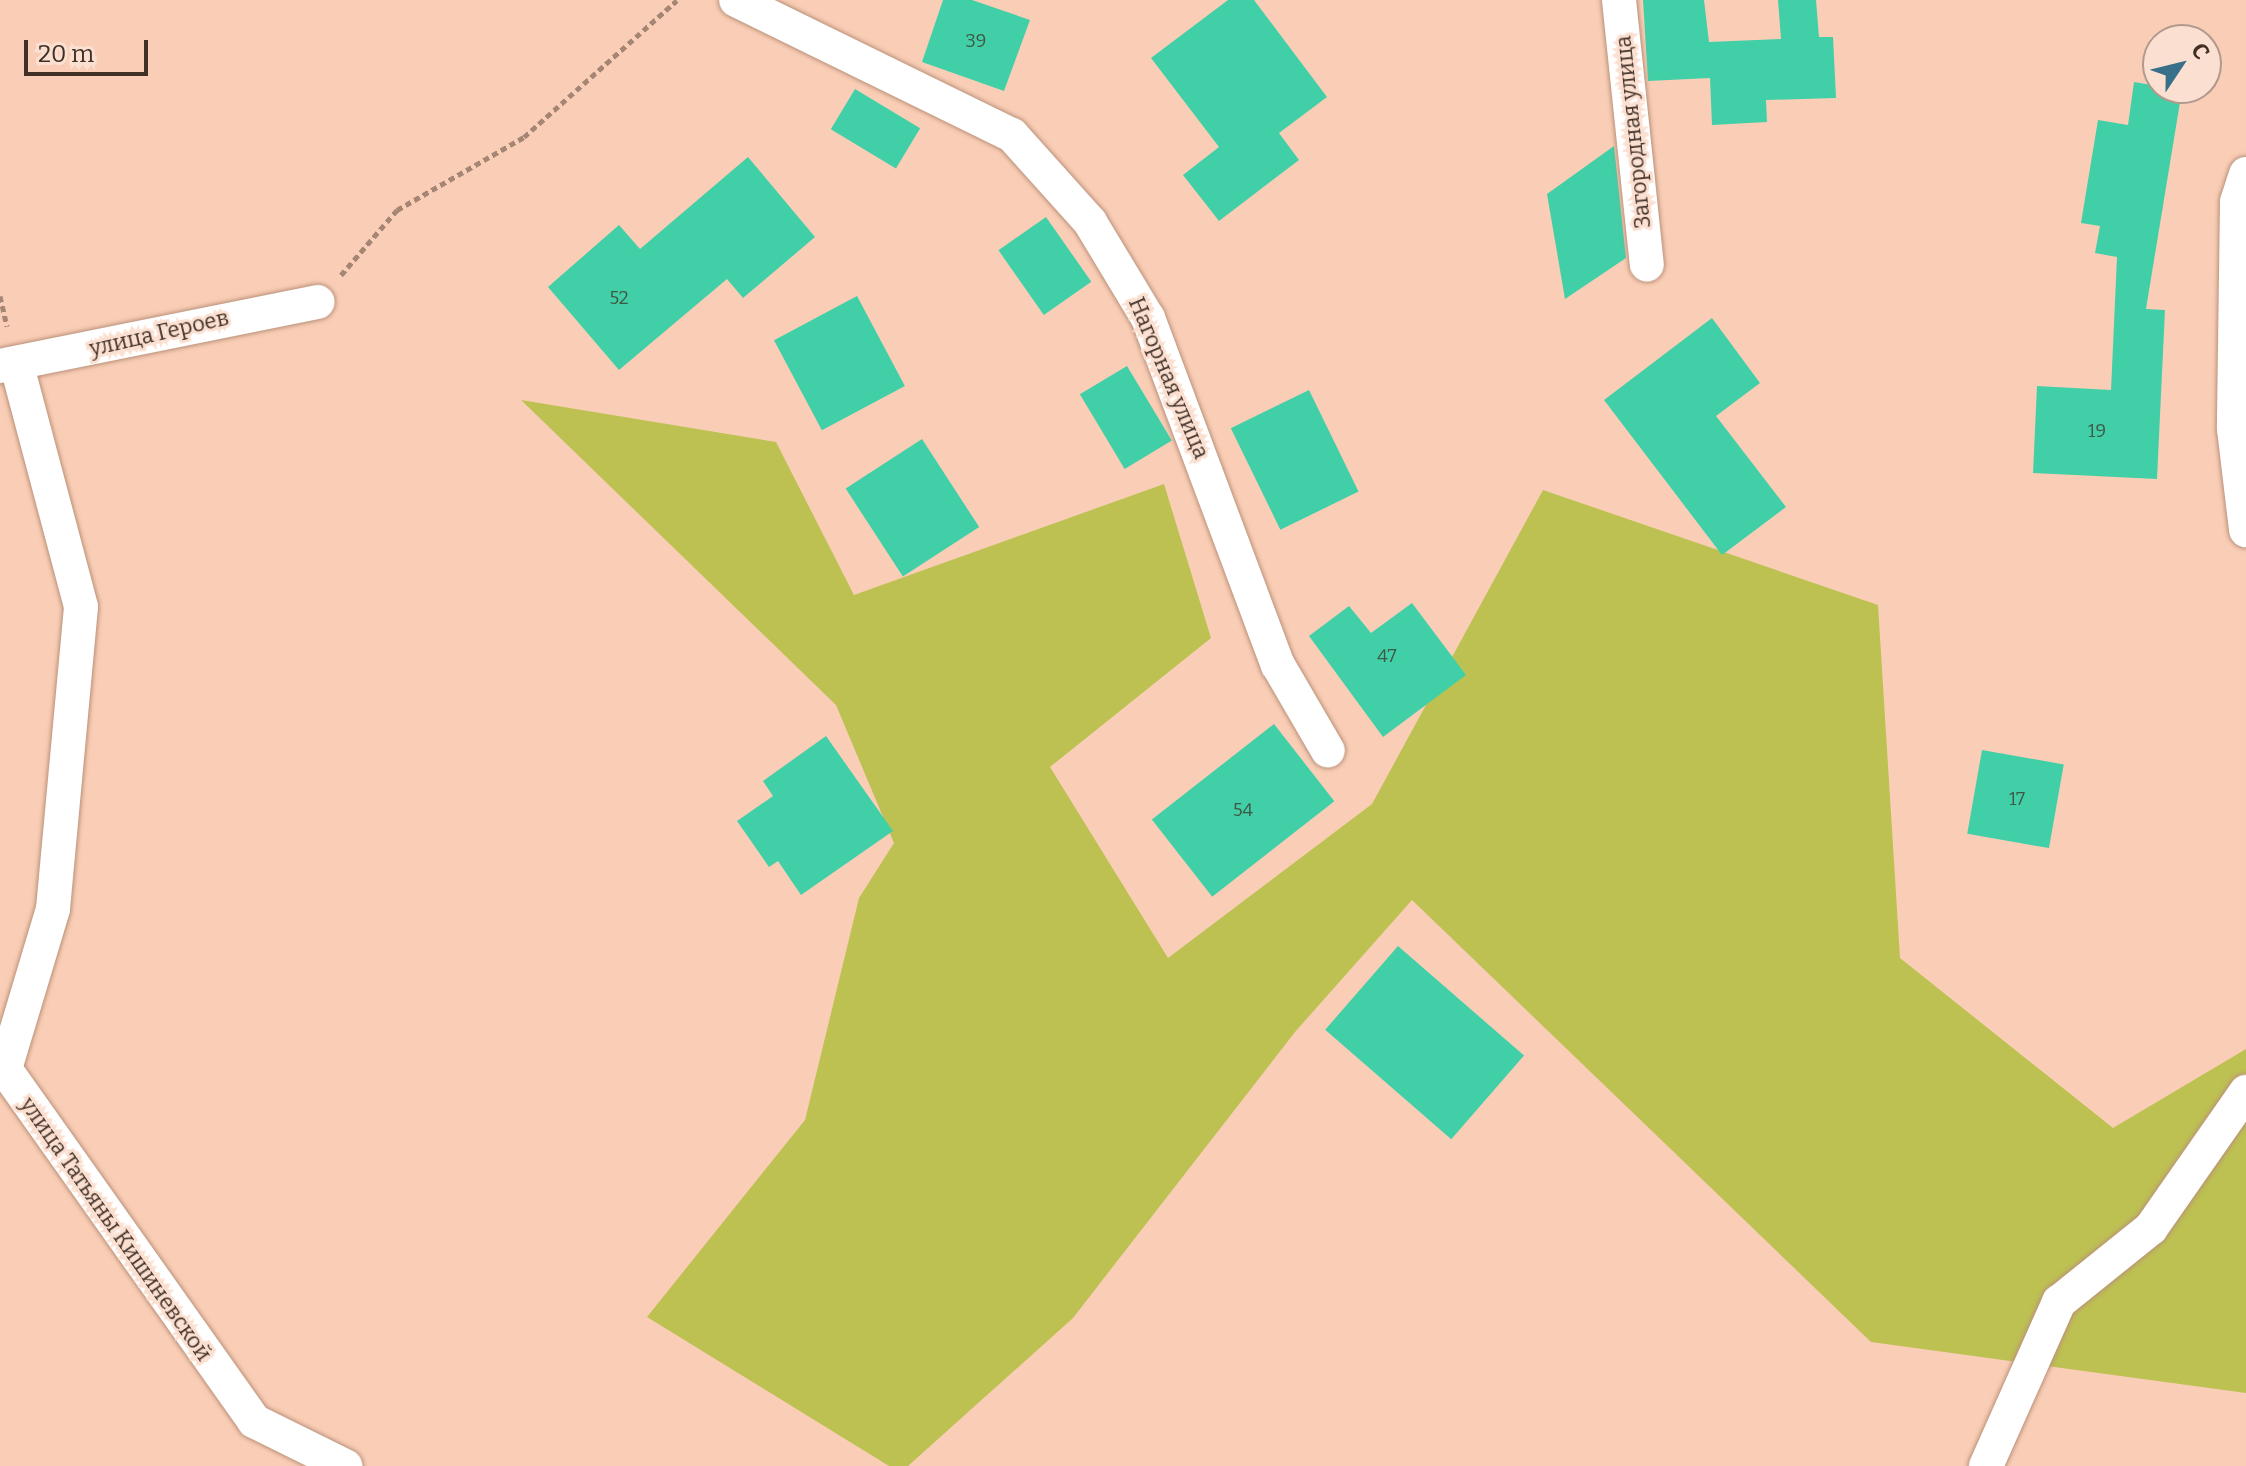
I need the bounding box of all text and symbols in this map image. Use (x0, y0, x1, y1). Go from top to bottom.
scale bar (28, 24, 152, 74)
north arrow (2142, 24, 2222, 104)
house number: 39 (966, 30, 986, 52)
street label: Загородная улица (1610, 34, 1656, 230)
text: С (2185, 38, 2215, 65)
text: 20 m (38, 40, 94, 68)
house number: 52 (609, 287, 629, 309)
street label: Нагорная улица (1123, 293, 1215, 463)
street label: улица Героев (87, 304, 231, 362)
house number: 19 (2088, 420, 2106, 442)
house number: 47 (1377, 645, 1397, 667)
house number: 17 (2009, 788, 2025, 810)
house number: 54 (1233, 799, 1253, 821)
street label: улица Татьяны Кишиневской (15, 1092, 217, 1366)

